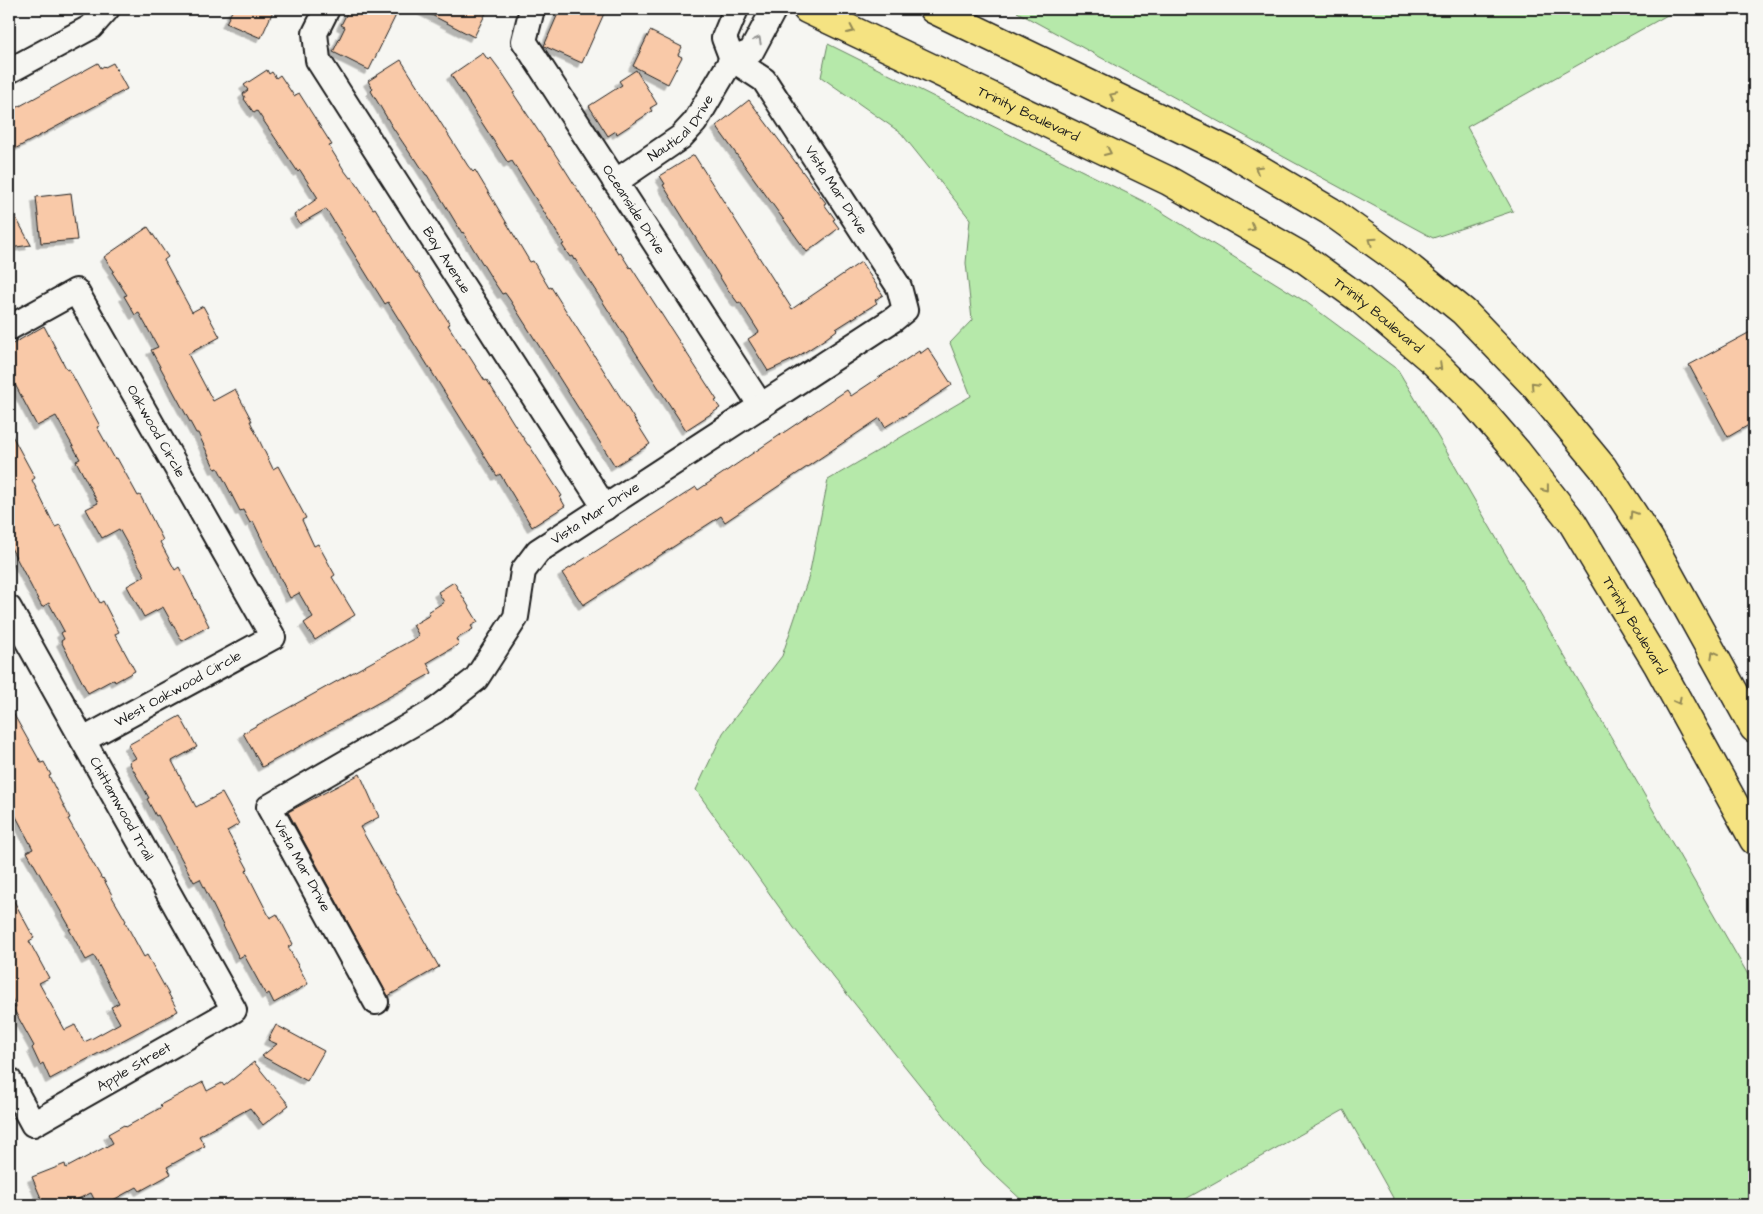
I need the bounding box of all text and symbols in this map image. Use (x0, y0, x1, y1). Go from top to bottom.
one-way arrow (846, 23, 855, 34)
one-way arrow (752, 36, 762, 45)
street label: Trinity Boulevard (974, 81, 1083, 147)
street label: Nautical Drive (644, 91, 719, 167)
one-way arrow (1109, 91, 1118, 102)
street label: Vista Mar Drive (800, 142, 872, 239)
one-way arrow (1103, 146, 1112, 156)
street label: Oceanside Drive (597, 161, 670, 259)
one-way arrow (1255, 165, 1264, 175)
one-way arrow (1246, 221, 1255, 231)
street label: Bay Avenue (417, 223, 475, 298)
one-way arrow (1368, 238, 1378, 247)
street label: Trinity Boulevard (1329, 273, 1427, 358)
one-way arrow (1433, 361, 1442, 370)
street label: Oakwood Circle (122, 381, 190, 482)
one-way arrow (1531, 382, 1540, 391)
street label: Vista Mar Drive (547, 477, 644, 550)
one-way arrow (1540, 483, 1549, 493)
one-way arrow (1630, 510, 1639, 519)
street label: Trinity Boulevard (1597, 573, 1671, 678)
street label: West Oakwood Circle (111, 646, 245, 732)
one-way arrow (1710, 651, 1720, 660)
one-way arrow (1672, 695, 1682, 704)
street label: Chittamwood Trail (84, 753, 158, 864)
street label: Vista Mar Drive (269, 816, 336, 916)
street label: Apple Street (93, 1037, 175, 1096)

